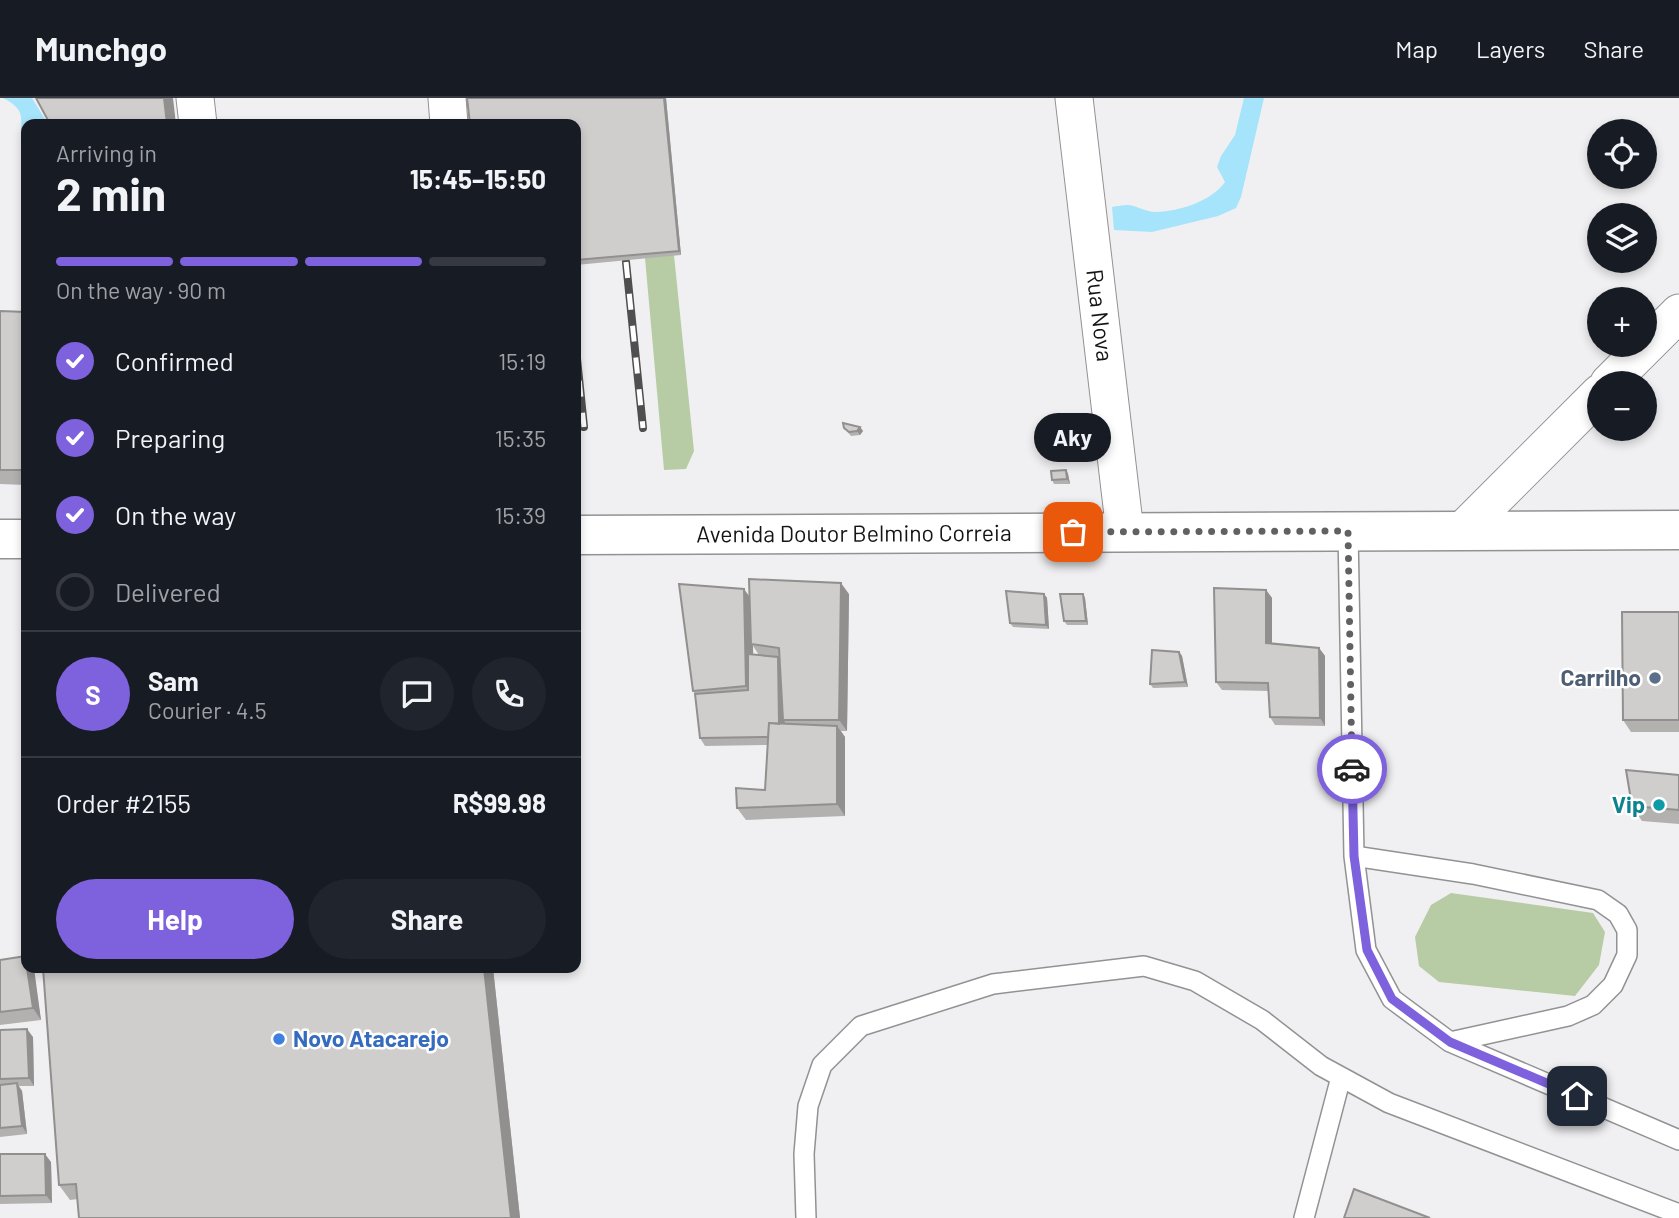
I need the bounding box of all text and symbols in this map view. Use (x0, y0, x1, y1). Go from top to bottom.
text: Munchgo (35, 28, 167, 68)
text: Map (1395, 34, 1438, 63)
text: Layers (1476, 34, 1545, 63)
text: Share (1583, 34, 1644, 63)
map controls (1587, 119, 1657, 441)
button: locate (1587, 119, 1657, 189)
text: Arriving in (56, 139, 157, 167)
text: 15:45–15:50 (410, 163, 546, 194)
text: 2 min (56, 165, 166, 220)
button: layers (1587, 203, 1657, 273)
street label: Rua Nova (1081, 268, 1120, 363)
text: On the way · 90 m (56, 276, 226, 304)
button: + (1587, 287, 1657, 357)
icon: check (56, 342, 94, 380)
text: Confirmed (115, 345, 234, 376)
text: 15:19 (498, 347, 546, 375)
button: − (1587, 371, 1657, 441)
callout: Aky (1034, 413, 1112, 462)
icon: check (56, 419, 94, 457)
text: Preparing (115, 422, 225, 453)
text: Aky (1053, 423, 1092, 451)
text: 15:35 (495, 424, 546, 452)
icon: check (56, 496, 94, 534)
text: On the way (115, 499, 236, 530)
text: 15:39 (495, 501, 546, 529)
pin (1043, 502, 1103, 562)
icon: bag (1054, 513, 1092, 551)
street label: Avenida Doutor Belmino Correia (696, 518, 1012, 547)
text: Delivered (115, 576, 221, 607)
button: chat (380, 657, 454, 731)
button: phone (472, 657, 546, 731)
place label: Carrilho (1560, 663, 1641, 691)
text: Sam (148, 665, 199, 696)
marker: Carrilho (1647, 670, 1663, 686)
text: S (85, 679, 101, 710)
text: Courier · 4.5 (148, 696, 267, 724)
courier (1317, 734, 1387, 804)
icon: car (1333, 750, 1371, 788)
text: Order #2155 (56, 787, 191, 818)
text: R$99.98 (453, 787, 546, 818)
place label: Vip (1612, 790, 1645, 818)
marker: Vip (1651, 797, 1667, 813)
button: Help (56, 879, 294, 959)
button: Share (308, 879, 546, 959)
place label: Novo Atacarejo (293, 1024, 449, 1052)
marker: Novo Atacarejo (271, 1031, 287, 1047)
pin (1547, 1066, 1607, 1126)
icon: home (1558, 1077, 1596, 1115)

